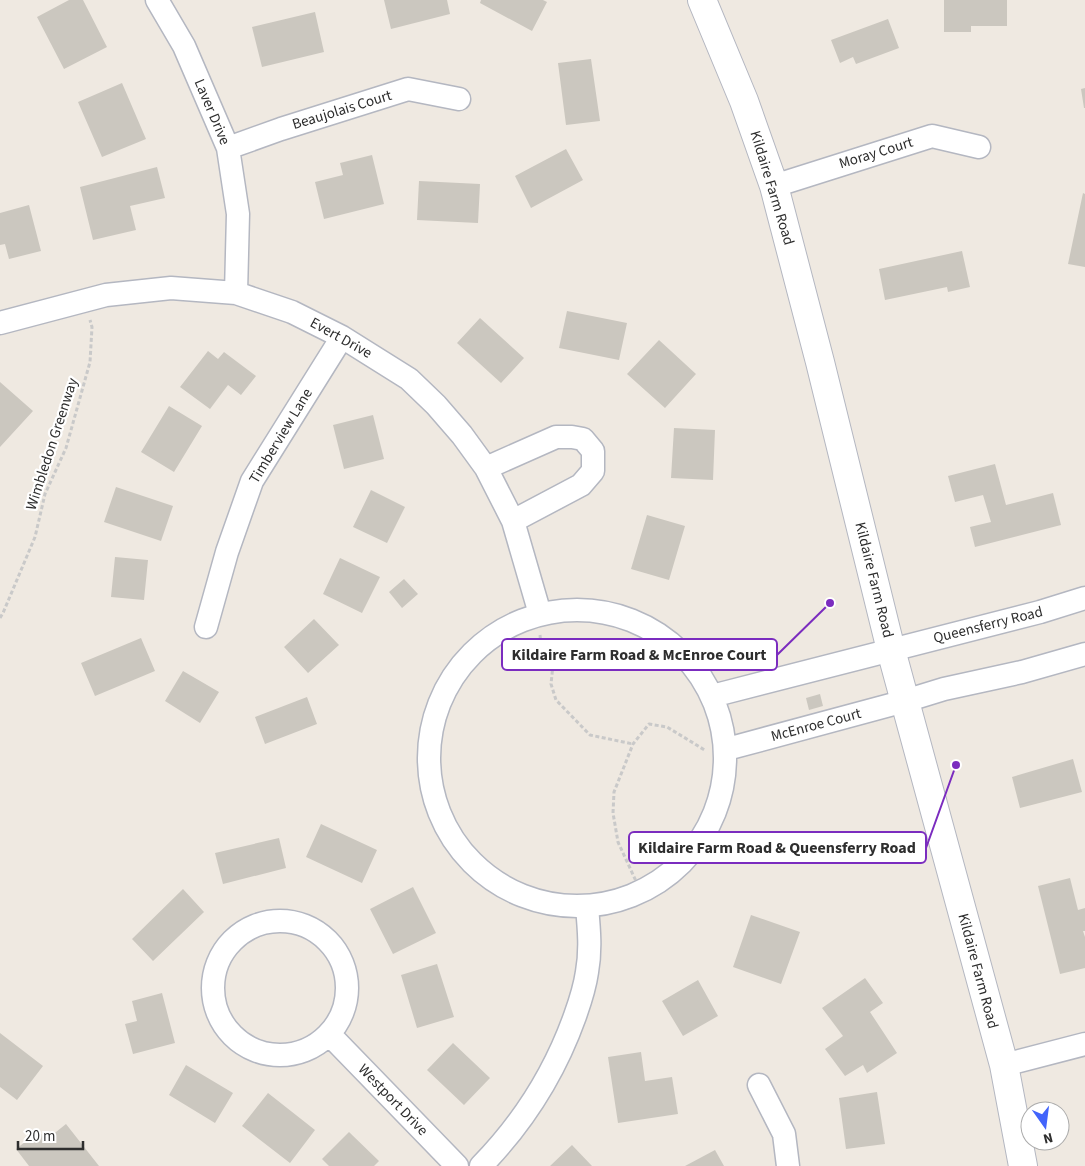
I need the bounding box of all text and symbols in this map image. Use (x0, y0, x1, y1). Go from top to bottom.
street label: Laver Drive (189, 76, 235, 148)
street label: Beaujolais Court (290, 85, 394, 135)
street label: Kildaire Farm Road (745, 128, 799, 248)
street label: Moray Court (836, 132, 916, 174)
street label: Evert Drive (306, 312, 376, 364)
street label: Wimbledon Greenway (21, 375, 83, 513)
street label: Timberview Lane (244, 384, 318, 488)
street label: Kildaire Farm Road (849, 520, 899, 640)
street label: Queensferry Road (931, 601, 1045, 649)
callout: Kildaire Farm Road & McEnroe Court (502, 639, 777, 670)
text: Kildaire Farm Road & McEnroe Court (512, 644, 767, 666)
street label: McEnroe Court (769, 703, 863, 747)
callout: Kildaire Farm Road & Queensferry Road (629, 832, 926, 863)
text: Kildaire Farm Road & Queensferry Road (638, 837, 916, 859)
street label: Kildaire Farm Road (953, 911, 1003, 1031)
street label: Westport Drive (353, 1059, 433, 1141)
north arrow (1020, 1101, 1070, 1151)
scale bar (18, 1118, 82, 1150)
text: 20 m (25, 1126, 55, 1147)
text: N (1041, 1127, 1055, 1148)

